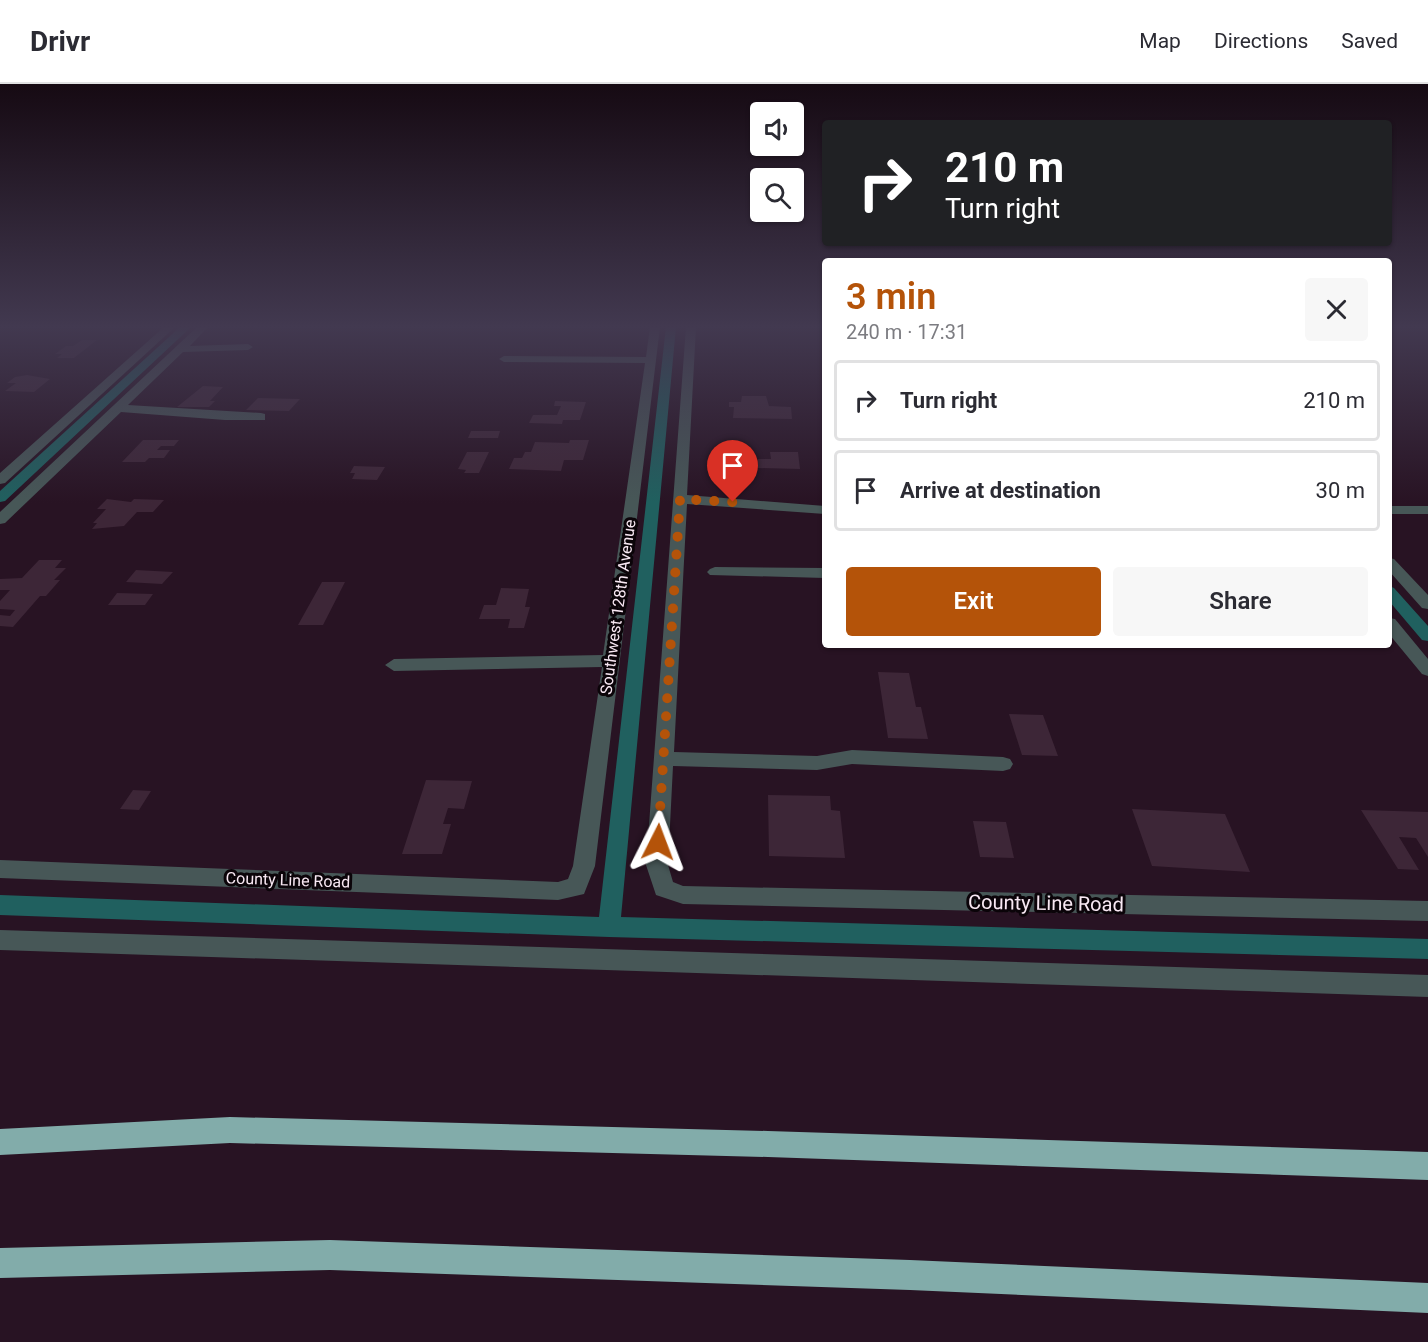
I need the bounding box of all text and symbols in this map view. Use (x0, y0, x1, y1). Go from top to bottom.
text: Drivr (30, 25, 90, 58)
text: Map (1139, 29, 1181, 53)
text: Directions (1214, 29, 1308, 53)
text: Saved (1341, 29, 1398, 53)
map controls (750, 102, 804, 222)
button: sound (750, 102, 804, 156)
text: 210 m (945, 143, 1064, 192)
icon: right (846, 144, 924, 222)
button: search (750, 168, 804, 222)
text: Turn right (945, 193, 1060, 225)
text: 3 min (846, 276, 936, 318)
button: close (1305, 278, 1368, 341)
text: 240 m · 17:31 (846, 320, 967, 344)
icon: right (849, 384, 882, 417)
text: Turn right (900, 388, 997, 413)
text: 210 m (1303, 388, 1365, 413)
pin (707, 440, 758, 502)
icon: arrive (716, 449, 749, 482)
icon: arrive (849, 474, 882, 507)
text: Arrive at destination (900, 478, 1101, 503)
text: 30 m (1316, 478, 1365, 503)
street label: Southwest 128th Avenue (596, 518, 640, 696)
button: Exit (846, 567, 1101, 636)
button: Share (1113, 567, 1368, 636)
position arrow (626, 810, 690, 874)
street label: County Line Road (225, 868, 351, 892)
street label: County Line Road (968, 890, 1124, 916)

